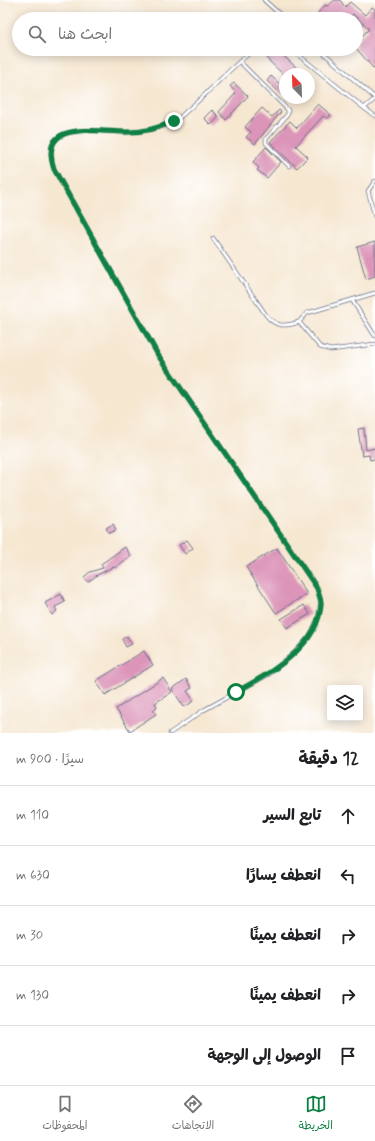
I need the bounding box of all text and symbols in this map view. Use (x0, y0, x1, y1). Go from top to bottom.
search box (12, 12, 363, 56)
icon: search (26, 23, 48, 45)
text: ابحث هنا (58, 25, 112, 45)
north arrow (279, 68, 315, 104)
route end (165, 112, 183, 130)
route start (227, 683, 245, 701)
map controls (327, 685, 363, 721)
button: layers (327, 685, 363, 721)
text: 12 دقيقة (299, 748, 359, 770)
text: سيرًا · 900 m (16, 751, 84, 768)
icon: ahead (337, 805, 359, 827)
text: تابع السير (263, 806, 321, 826)
text: 110 m (16, 807, 49, 824)
icon: left (337, 865, 359, 887)
text: انعطف يسارًا (246, 866, 321, 886)
text: 630 m (16, 867, 50, 884)
icon: right (337, 925, 359, 947)
text: انعطف يمينًا (250, 926, 321, 946)
text: 30 m (16, 927, 43, 944)
icon: right (337, 985, 359, 1007)
text: انعطف يمينًا (250, 986, 321, 1006)
text: 130 m (16, 987, 49, 1004)
icon: arrive (337, 1045, 359, 1067)
text: الوصول إلى الوجهة (207, 1046, 321, 1066)
tab: المحفوظات (42, 1093, 87, 1135)
tab: الاتجاهات (172, 1093, 214, 1135)
tab: الخريطة (299, 1093, 333, 1135)

